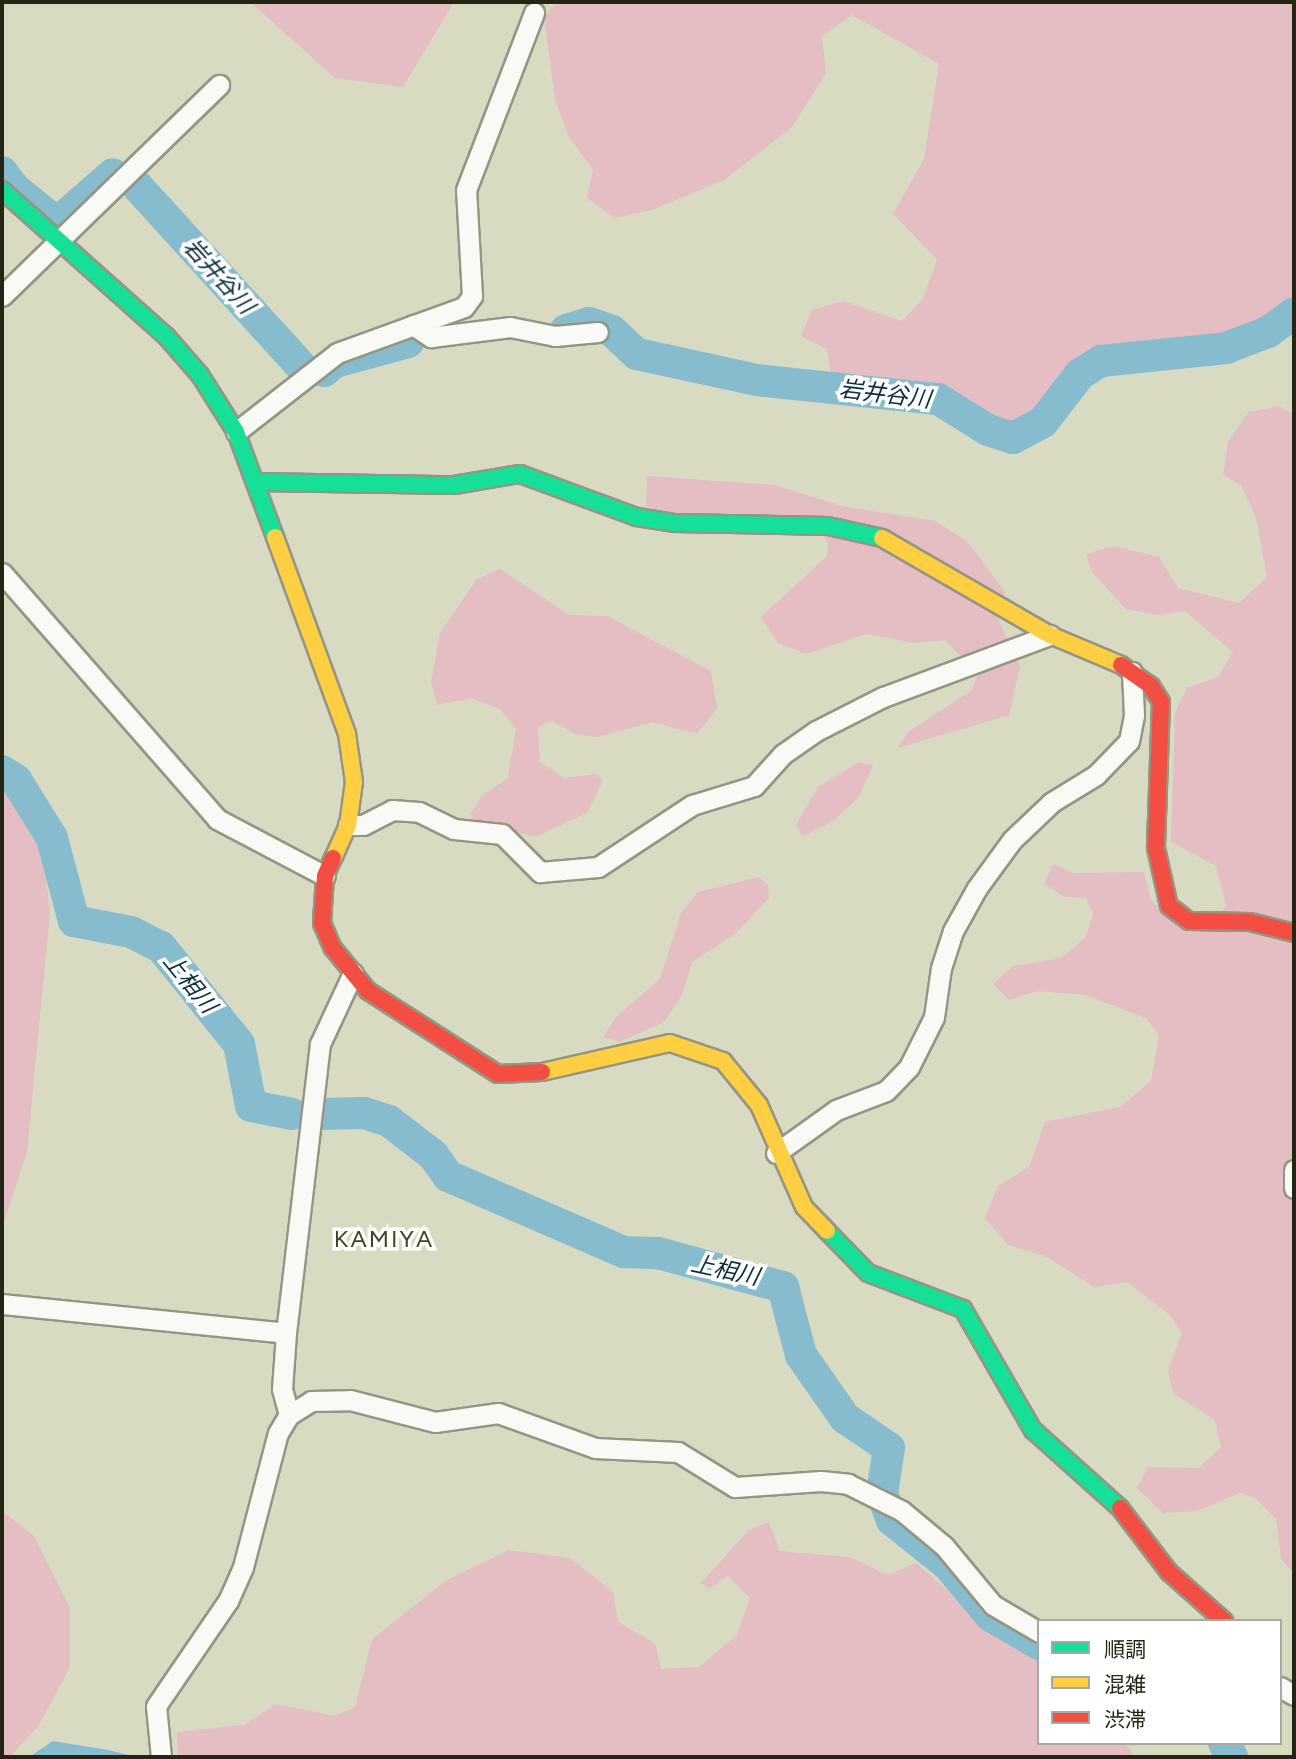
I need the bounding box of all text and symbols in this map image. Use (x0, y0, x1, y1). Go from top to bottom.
water label: 岩井谷川 (178, 233, 260, 319)
water label: 岩井谷川 (838, 375, 932, 413)
water label: 上相川 (158, 948, 222, 1018)
district label: KAMIYA (335, 1225, 433, 1253)
water label: 上相川 (688, 1249, 762, 1291)
legend (1037, 1619, 1282, 1745)
text: 順調 (1104, 1637, 1146, 1662)
text: 混雑 (1104, 1672, 1146, 1697)
text: 渋滞 (1104, 1707, 1146, 1732)

